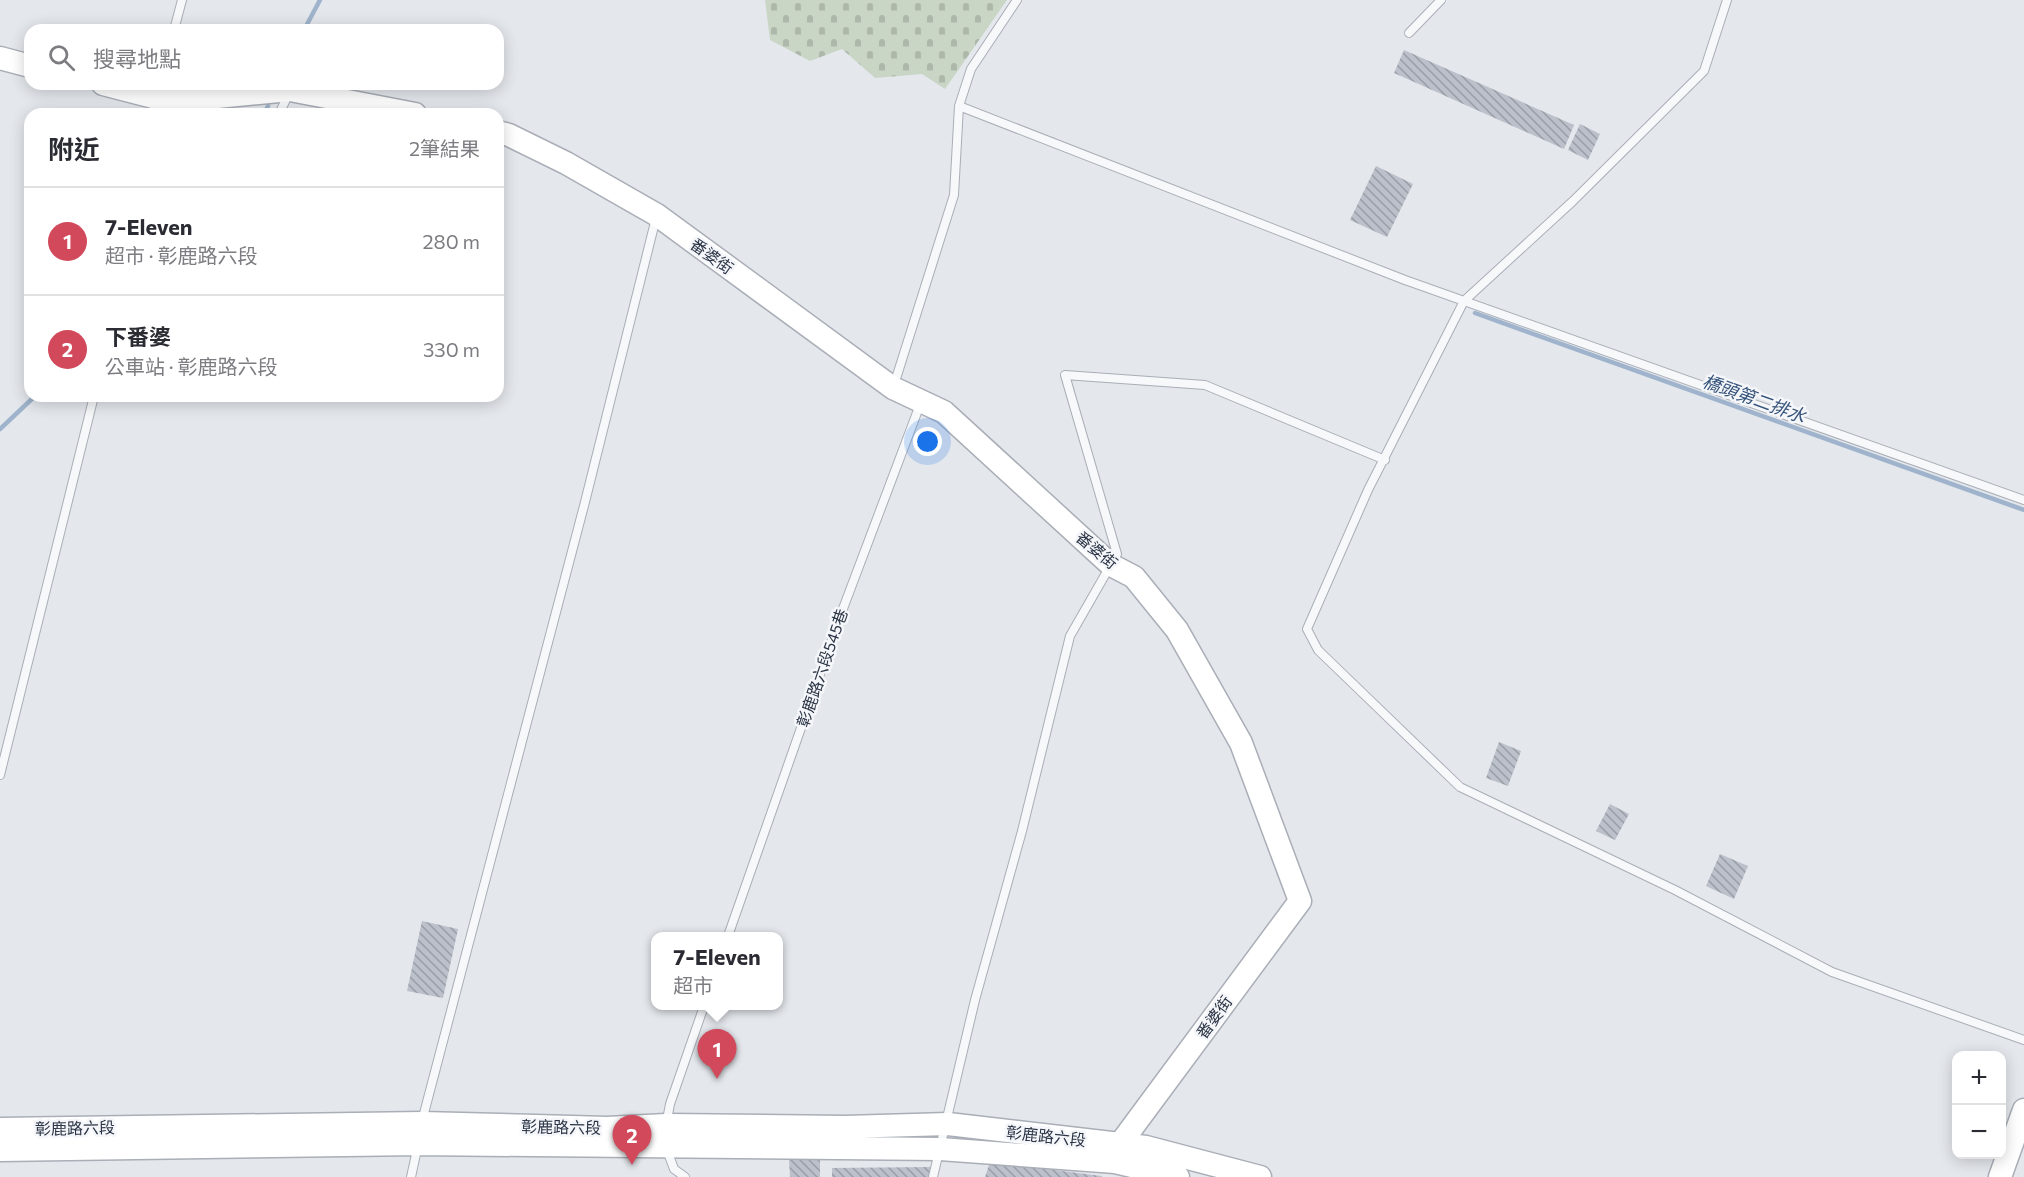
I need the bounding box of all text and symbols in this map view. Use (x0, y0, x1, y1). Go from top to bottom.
search box (24, 24, 504, 90)
icon: search (45, 41, 78, 74)
text: 搜尋地點 (93, 45, 181, 72)
text: 附近 (48, 133, 100, 164)
text: 2筆結果 (409, 136, 480, 160)
text: 7-Eleven (105, 213, 193, 240)
text: 1 (63, 229, 72, 253)
text: 280 m (422, 229, 480, 253)
street label: 番婆街 (687, 234, 737, 277)
text: 超市 · 彰鹿路六段 (105, 243, 257, 267)
text: 下番婆 (105, 323, 171, 350)
text: 2 (62, 337, 73, 361)
text: 330 m (423, 337, 480, 361)
text: 公車站 · 彰鹿路六段 (105, 354, 277, 378)
water label: 橋頭第二排水 (1700, 369, 1810, 427)
your location (913, 427, 942, 456)
street label: 番婆街 (1073, 527, 1122, 572)
street label: 彰鹿路六段545巷 (792, 606, 851, 730)
popup (651, 932, 783, 1010)
text: 7-Eleven (673, 943, 761, 970)
text: 超市 (673, 973, 713, 997)
street label: 番婆街 (1192, 992, 1235, 1042)
pin: 1 (698, 1030, 736, 1079)
map controls (1952, 1051, 2006, 1159)
button: + (1952, 1051, 2006, 1105)
button: − (1952, 1105, 2006, 1159)
street label: 彰鹿路六段 (521, 1116, 601, 1137)
pin: 2 (612, 1116, 652, 1165)
street label: 彰鹿路六段 (35, 1117, 115, 1138)
street label: 彰鹿路六段 (1005, 1122, 1087, 1149)

